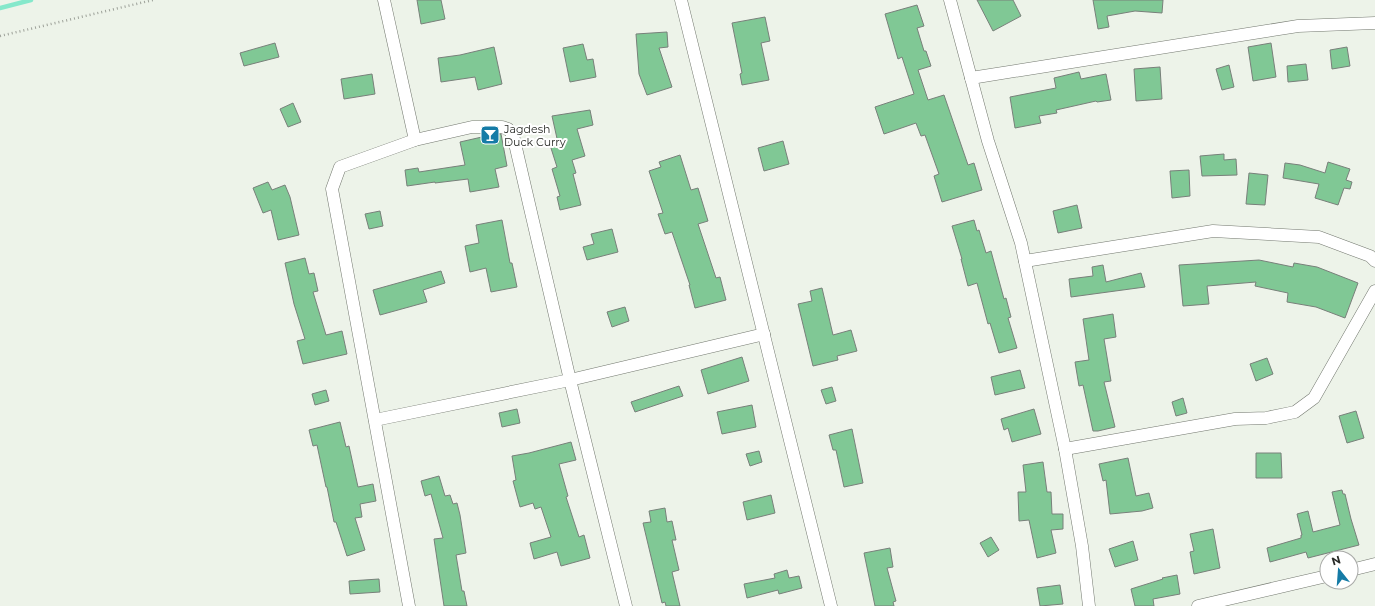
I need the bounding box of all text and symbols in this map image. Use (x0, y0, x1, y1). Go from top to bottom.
place label: Jagdesh Duck Curry (503, 122, 566, 149)
bar icon: Jagdesh Duck Curry (479, 124, 501, 146)
north arrow (1319, 550, 1359, 590)
text: N (1330, 552, 1342, 568)

